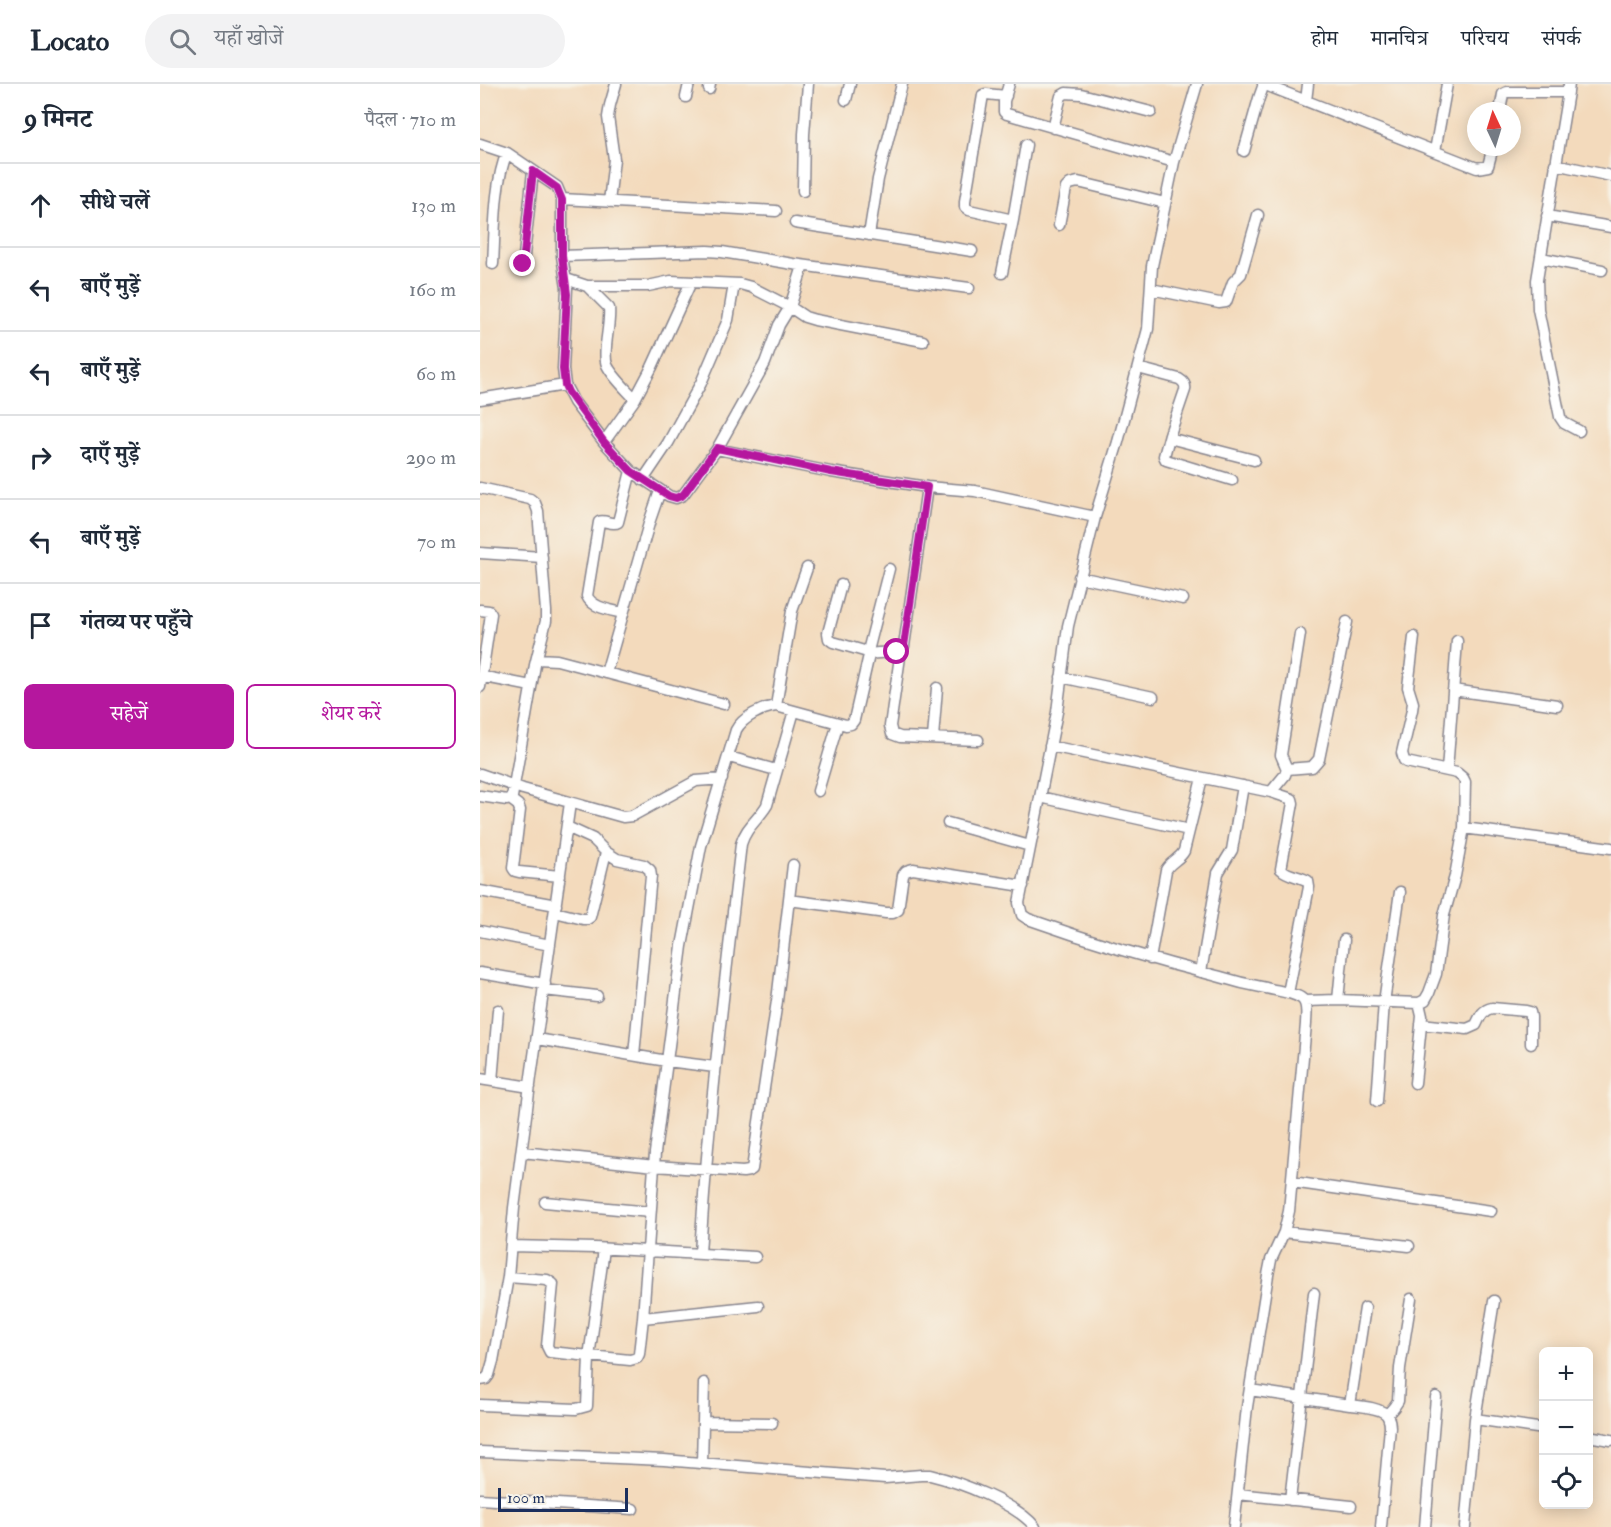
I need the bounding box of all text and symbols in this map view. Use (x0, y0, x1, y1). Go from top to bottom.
search box (145, 14, 565, 68)
text: Locato (30, 24, 109, 59)
text: यहाँ खोजें (214, 24, 283, 52)
icon: search (166, 25, 199, 58)
text: होम (1311, 25, 1338, 52)
text: मानचित्र (1371, 25, 1428, 52)
text: परिचय (1461, 25, 1509, 52)
text: संपर्क (1542, 25, 1581, 52)
north arrow (1467, 102, 1521, 156)
text: 9 मिनट (24, 103, 92, 135)
text: पैदल · 710 m (365, 107, 456, 132)
text: सीधे चलें (81, 188, 149, 216)
icon: ahead (24, 189, 57, 222)
text: 130 m (411, 193, 456, 218)
route end (509, 250, 535, 276)
text: बाएँ मुड़ें (81, 272, 140, 300)
icon: left (24, 273, 57, 306)
text: 160 m (409, 277, 456, 302)
text: बाएँ मुड़ें (81, 356, 140, 384)
icon: left (24, 357, 57, 390)
text: 60 m (416, 361, 456, 386)
text: दाएँ मुड़ें (81, 440, 140, 468)
icon: right (24, 441, 57, 474)
text: 290 m (406, 445, 456, 470)
text: बाएँ मुड़ें (81, 524, 140, 552)
icon: left (24, 525, 57, 558)
text: 70 m (417, 529, 456, 554)
text: गंतव्य पर पहुँचे (81, 608, 192, 636)
icon: arrive (24, 609, 57, 642)
route start (883, 638, 909, 664)
button: सहेजें (24, 684, 234, 749)
button: शेयर करें (246, 684, 456, 749)
map controls (1539, 1347, 1593, 1509)
button: + (1539, 1347, 1593, 1401)
button: − (1539, 1401, 1593, 1455)
button: locate (1539, 1455, 1593, 1509)
scale bar (498, 1485, 628, 1512)
text: 100 m (507, 1488, 545, 1508)

